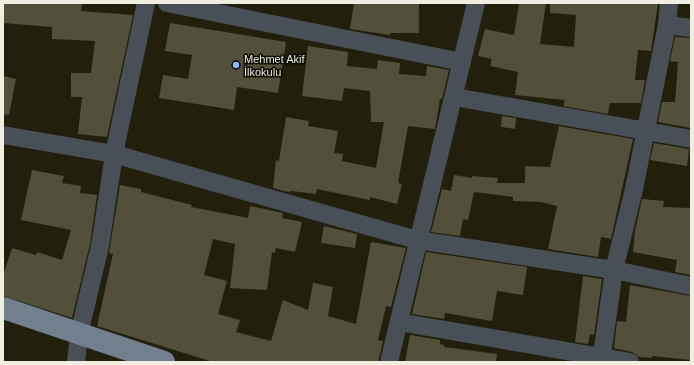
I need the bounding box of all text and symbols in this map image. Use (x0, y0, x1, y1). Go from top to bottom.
place label: Mehmet Akif İlkokulu (244, 53, 305, 78)
marker: Mehmet Akif İlkokulu (231, 60, 241, 70)

